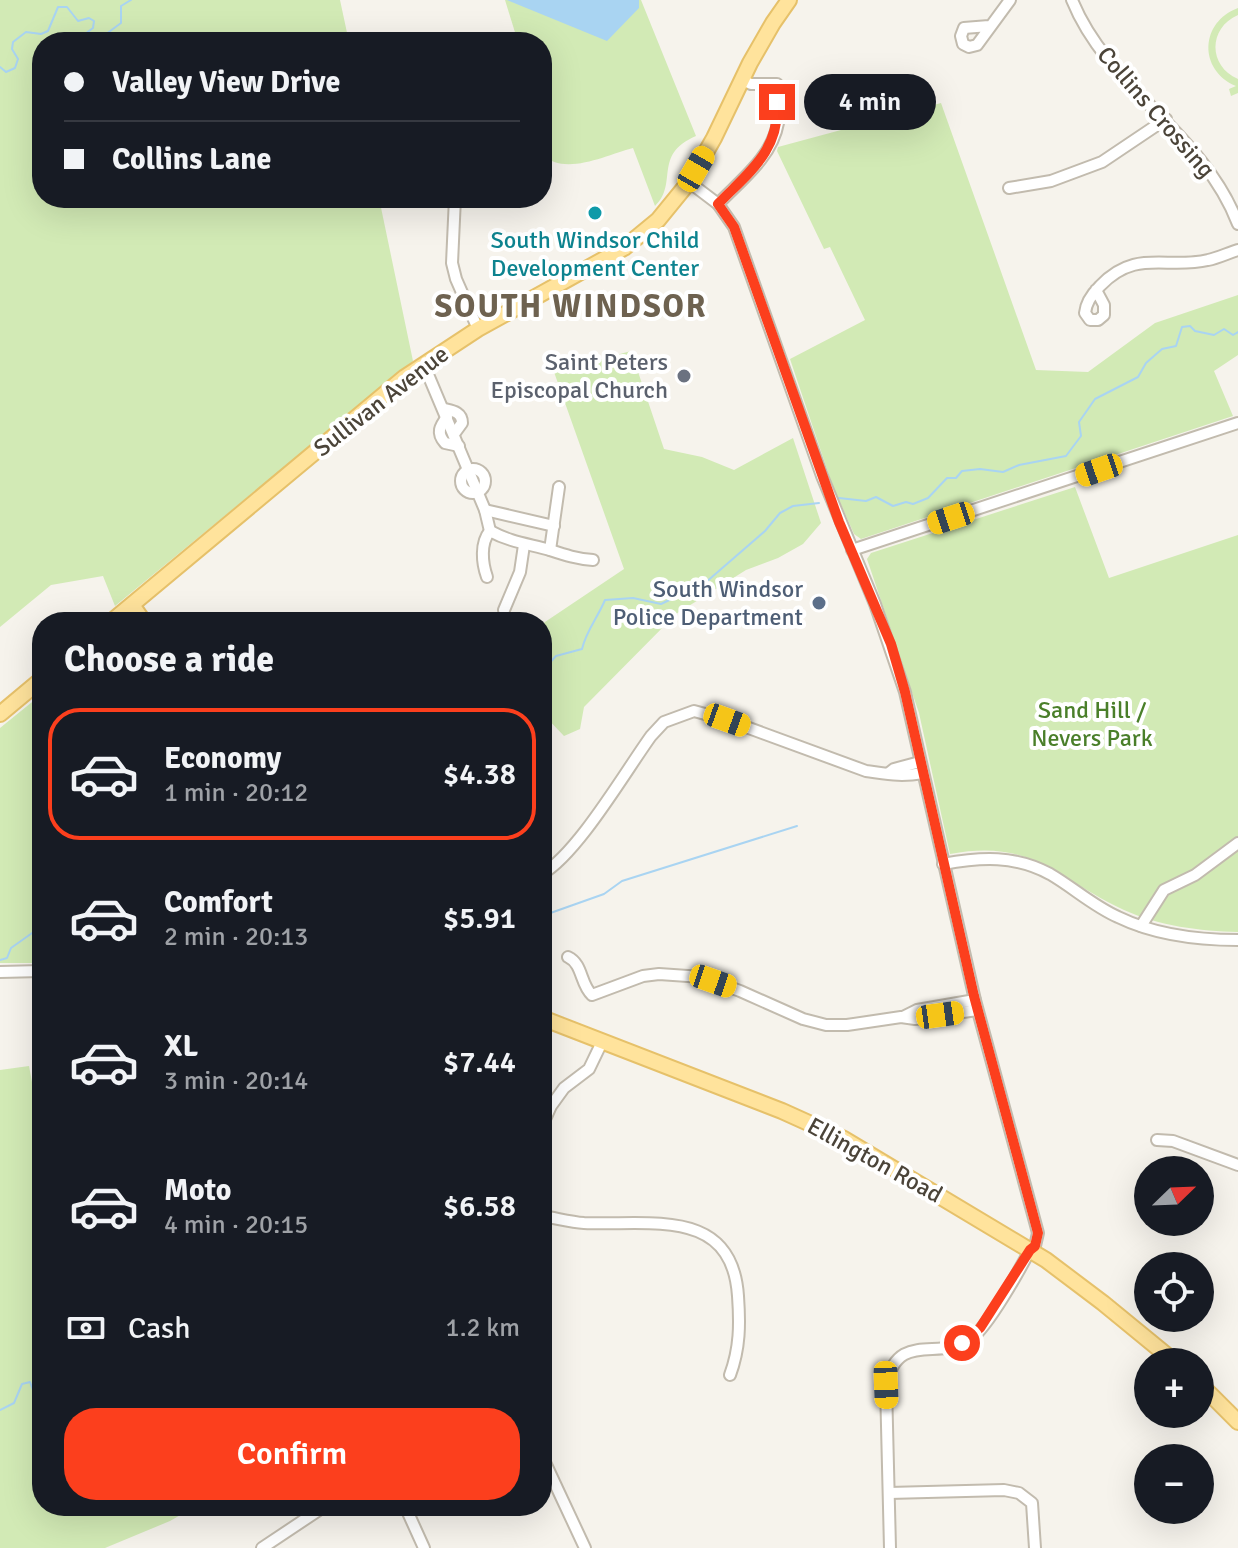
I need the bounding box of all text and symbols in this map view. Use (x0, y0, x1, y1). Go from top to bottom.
street label: Collins Crossing (1091, 40, 1221, 184)
text: Valley View Drive (112, 64, 340, 101)
callout: 4 min (805, 74, 937, 130)
route end (759, 84, 795, 120)
text: 4 min (839, 86, 901, 118)
text: Collins Lane (112, 141, 271, 178)
car (674, 142, 718, 196)
marker: South Windsor Child Development Center (586, 204, 604, 222)
place label: South Windsor Child Development Center (490, 225, 700, 283)
district label: SOUTH WINDSOR (435, 287, 707, 326)
street label: Sullivan Avenue (308, 339, 454, 463)
place label: Saint Peters Episcopal Church (490, 347, 668, 405)
marker: Saint Peters Episcopal Church (675, 367, 693, 385)
car (1072, 451, 1126, 489)
car (924, 499, 978, 537)
place label: South Windsor Police Department (613, 574, 803, 632)
marker: South Windsor Police Department (810, 594, 828, 612)
text: Choose a ride (64, 637, 274, 682)
park label: Sand Hill / Nevers Park (1031, 695, 1153, 753)
car (700, 701, 754, 739)
icon: car (68, 738, 140, 810)
text: Economy (164, 740, 281, 777)
text: $4.38 (443, 756, 516, 793)
text: 1 min · 20:12 (164, 777, 308, 809)
icon: car (68, 882, 140, 954)
text: Comfort (164, 884, 273, 921)
text: $5.91 (443, 900, 516, 937)
text: 2 min · 20:13 (164, 921, 308, 953)
car (686, 962, 740, 1000)
car (915, 1000, 965, 1030)
icon: car (68, 1026, 140, 1098)
text: XL (164, 1028, 198, 1065)
text: $7.44 (443, 1044, 516, 1081)
text: 3 min · 20:14 (164, 1065, 308, 1097)
street label: Ellington Road (802, 1111, 948, 1209)
north arrow (1134, 1156, 1214, 1236)
map controls (1134, 1156, 1214, 1524)
icon: car (68, 1170, 140, 1242)
text: Moto (164, 1172, 231, 1209)
text: $6.58 (443, 1188, 516, 1225)
text: 4 min · 20:15 (164, 1209, 308, 1241)
button: locate (1134, 1252, 1214, 1332)
icon: cash (64, 1306, 108, 1350)
text: Cash (128, 1310, 191, 1347)
text: 1.2 km (446, 1312, 520, 1344)
route start (944, 1325, 980, 1361)
button: + (1134, 1348, 1214, 1428)
car (873, 1361, 899, 1409)
button: Confirm (64, 1408, 520, 1500)
button: − (1134, 1444, 1214, 1524)

